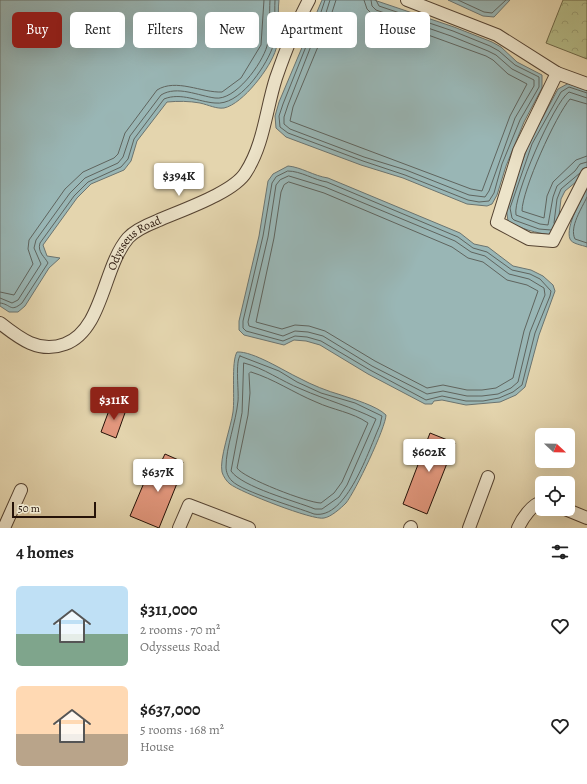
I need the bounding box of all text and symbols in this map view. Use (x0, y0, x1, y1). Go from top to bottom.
chip: Buy (12, 12, 62, 48)
chip: Rent (70, 12, 125, 48)
chip: Filters (133, 12, 197, 48)
chip: New (205, 12, 259, 48)
chip: Apartment (267, 12, 357, 48)
chip: House (365, 12, 430, 48)
pin: $394K (151, 163, 207, 197)
text: $394K (163, 167, 195, 184)
street label: Odysseus Road (104, 212, 164, 273)
pin: $311K (86, 387, 142, 421)
text: $311K (99, 391, 129, 408)
north arrow (535, 428, 575, 468)
map controls (535, 428, 575, 516)
pin: $602K (401, 439, 457, 473)
text: $602K (412, 443, 446, 460)
pin: $637K (130, 459, 186, 493)
text: $637K (142, 463, 174, 480)
button: locate (535, 476, 575, 516)
scale bar (12, 500, 96, 519)
text: 50 m (18, 501, 40, 516)
text: 4 homes (16, 541, 74, 564)
icon: filters (549, 541, 571, 563)
text: $311,000 (140, 598, 198, 621)
icon: home (48, 602, 96, 650)
icon: heart (549, 615, 571, 637)
text: 2 rooms · 70 m² (140, 621, 220, 638)
text: Odysseus Road (140, 638, 220, 655)
text: $637,000 (140, 698, 201, 721)
icon: home (48, 702, 96, 750)
icon: heart (549, 715, 571, 737)
text: 5 rooms · 168 m² (140, 721, 224, 738)
text: House (140, 738, 174, 755)

